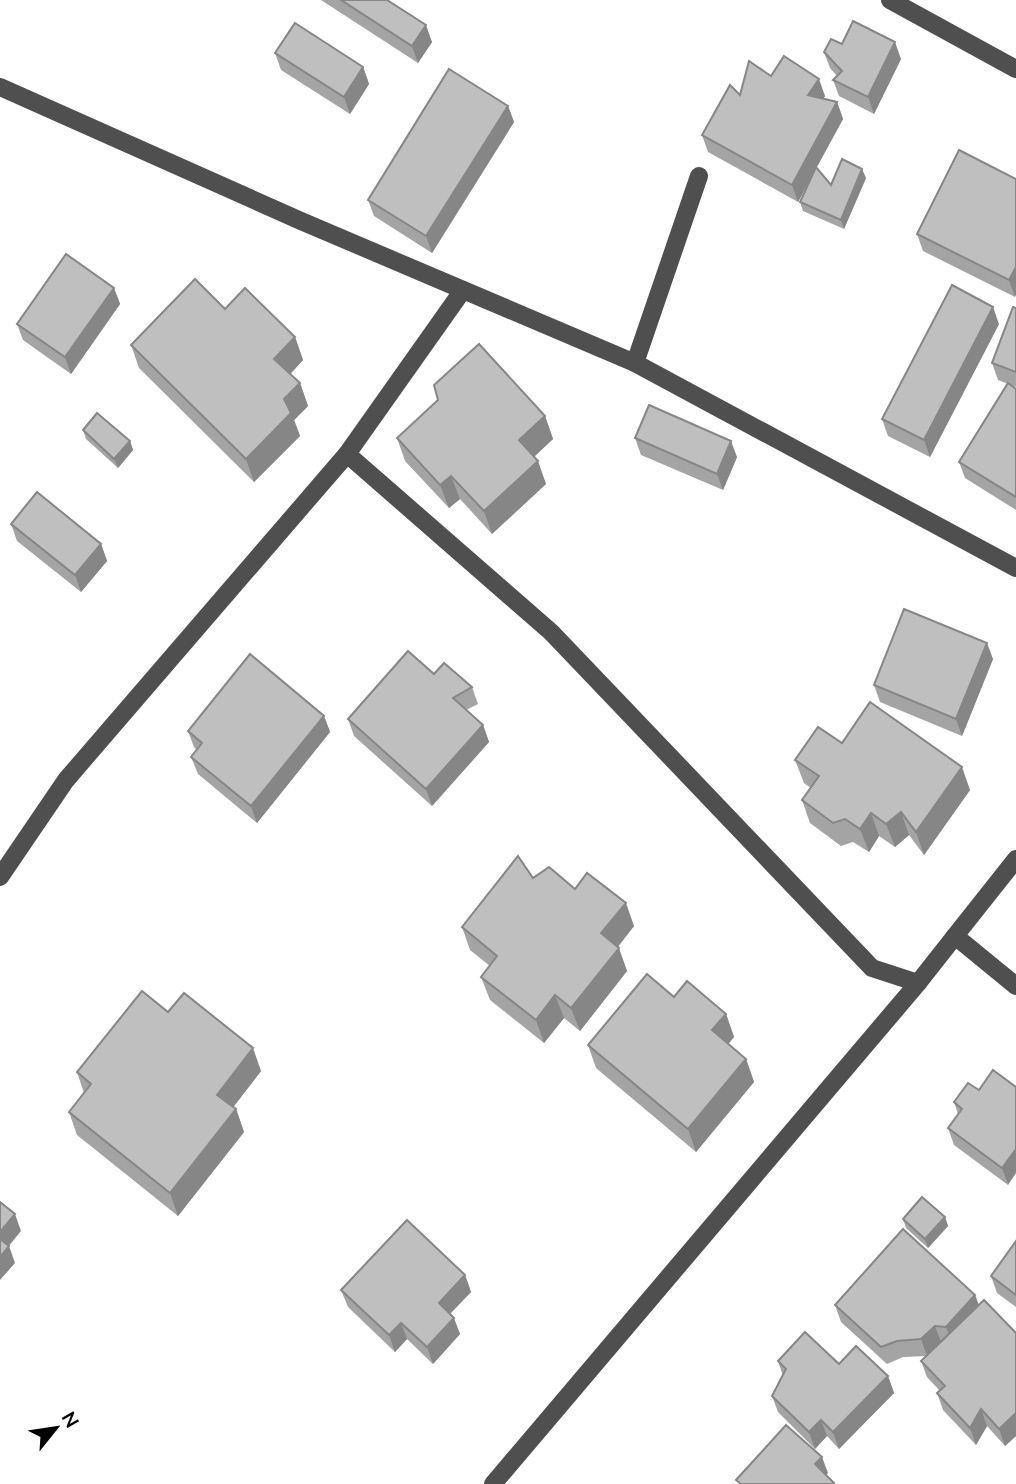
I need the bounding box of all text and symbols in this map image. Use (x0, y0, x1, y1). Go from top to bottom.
north arrow (21, 1393, 91, 1463)
text: N (57, 1407, 85, 1432)

